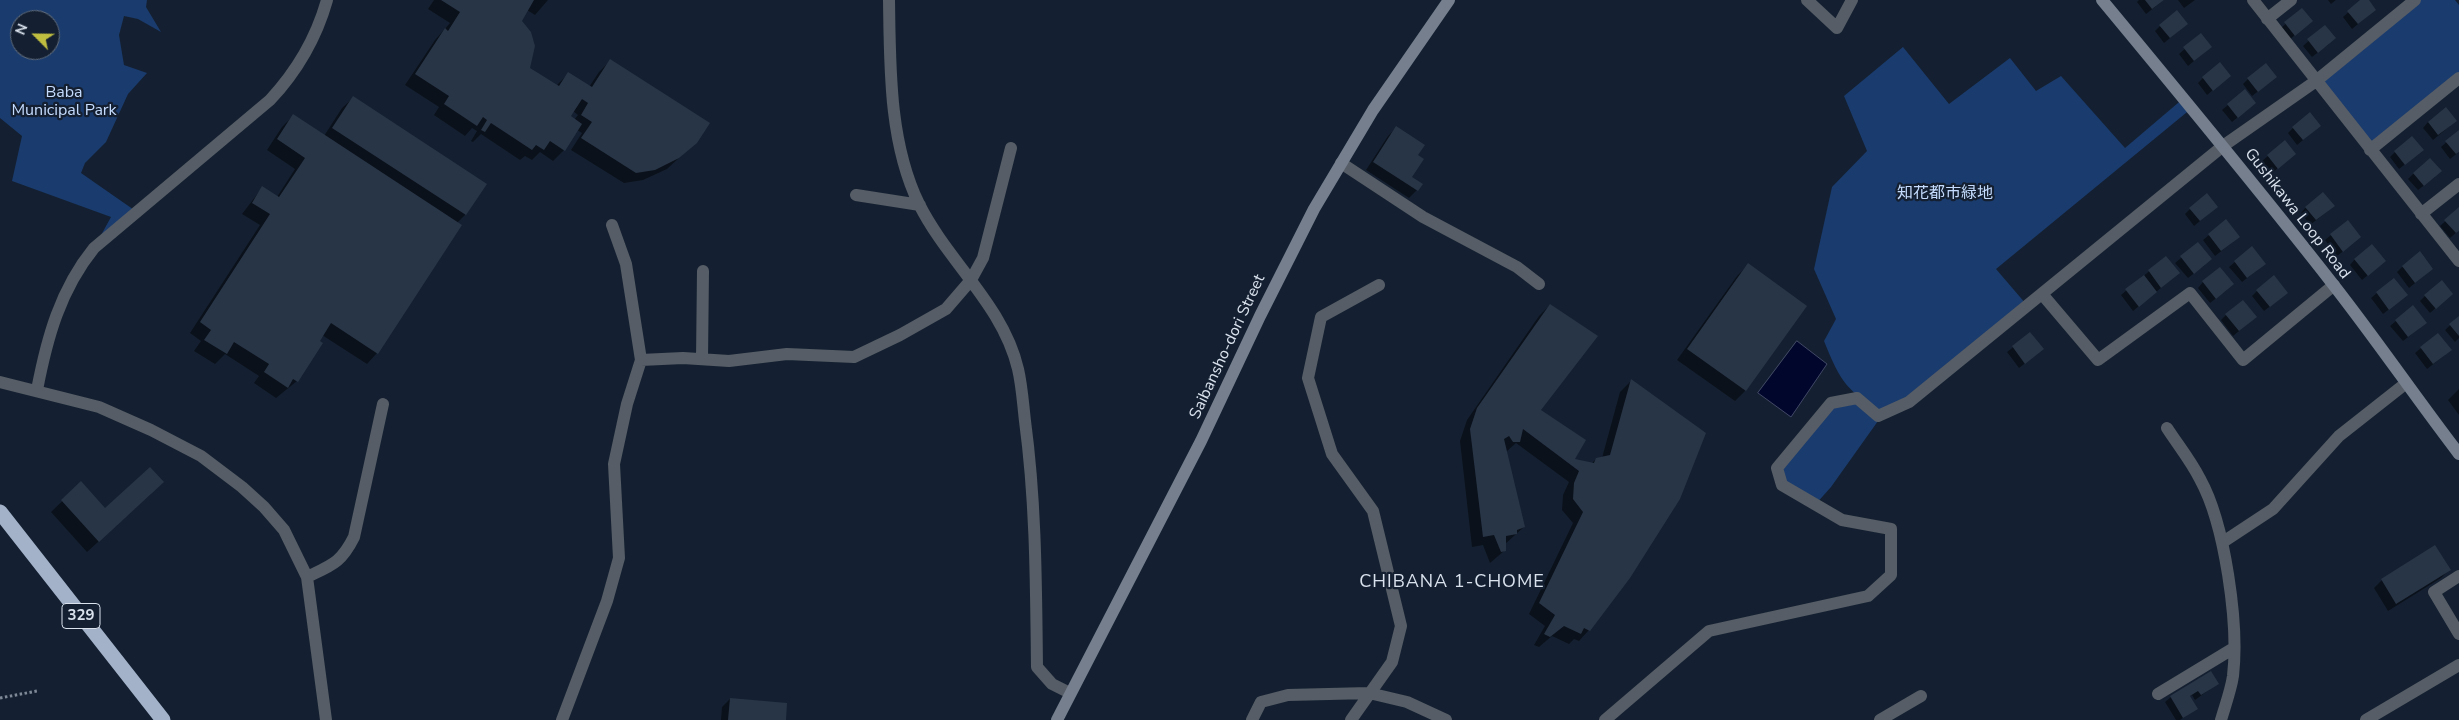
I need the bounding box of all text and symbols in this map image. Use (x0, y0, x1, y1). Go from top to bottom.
north arrow (10, 10, 60, 60)
text: N (11, 21, 32, 38)
park label: Baba Municipal Park (11, 83, 117, 121)
street label: Gushikawa Loop Road (2240, 145, 2354, 283)
park label: 知花都市緑地 (1897, 184, 1993, 204)
street label: Saibansho-dori Street (1186, 272, 1270, 422)
district label: CHIBANA 1-CHOME (1357, 572, 1547, 594)
road number: 329 (62, 604, 100, 628)

